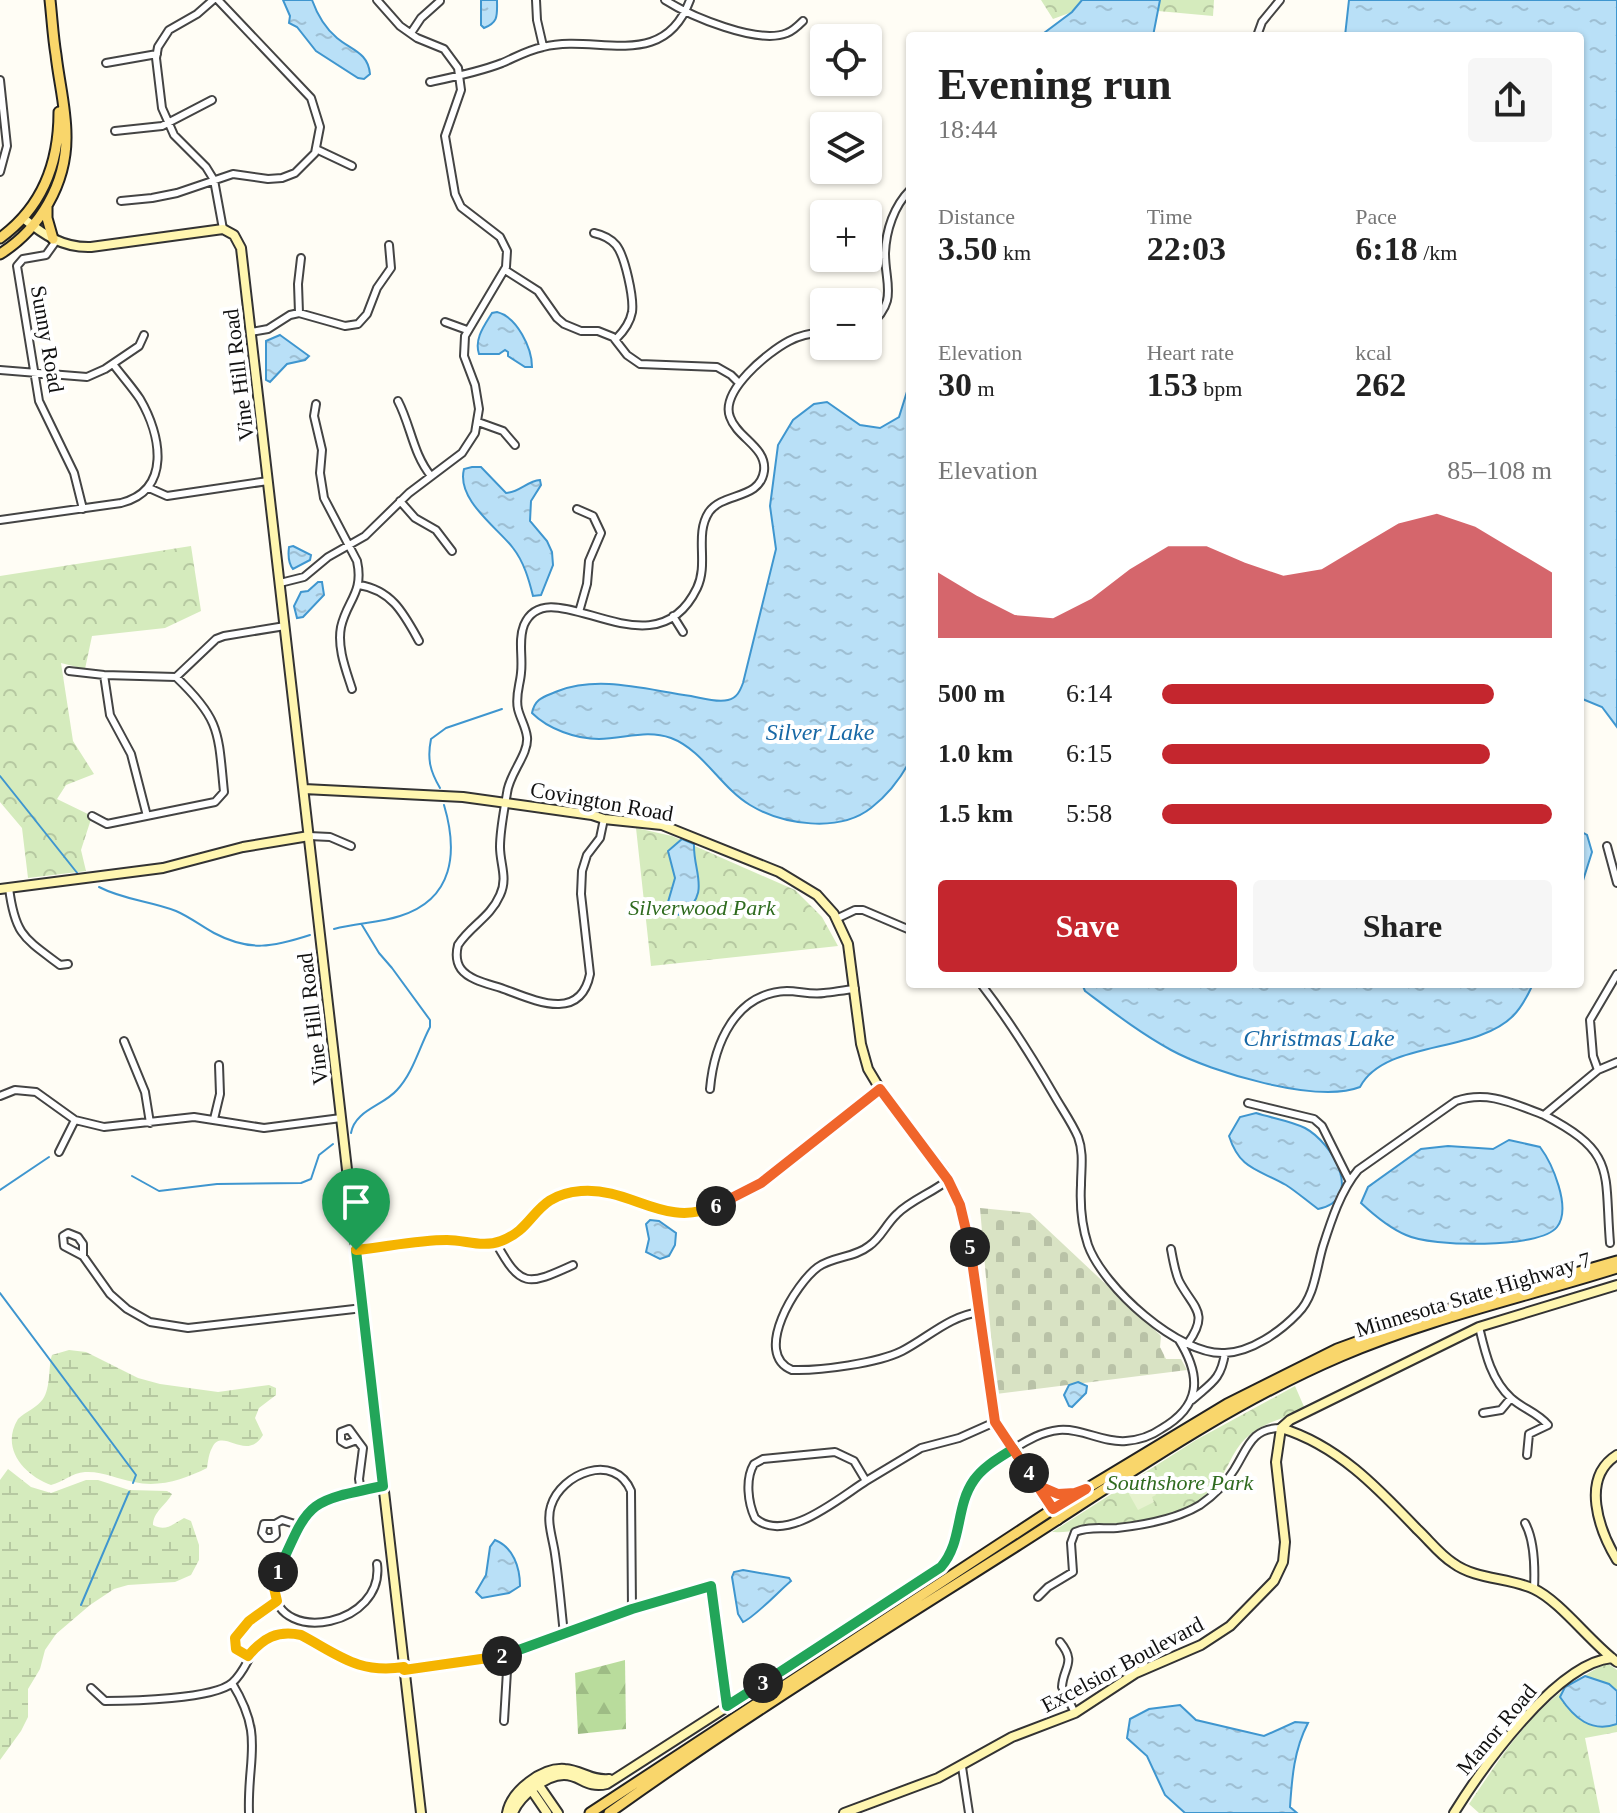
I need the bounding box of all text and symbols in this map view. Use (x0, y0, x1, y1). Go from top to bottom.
map controls (810, 24, 882, 360)
button: locate (810, 24, 882, 96)
button: share (1468, 58, 1552, 142)
text: Evening run (938, 60, 1172, 109)
button: layers (810, 112, 882, 184)
text: 18:44 (938, 115, 997, 144)
button: + (810, 200, 882, 272)
text: Distance (938, 204, 1015, 229)
text: Time (1147, 204, 1192, 229)
text: Pace (1355, 204, 1397, 229)
text: 3.50 (938, 230, 998, 267)
text: 22:03 (1147, 230, 1226, 267)
text: 6:18 (1355, 230, 1418, 267)
text: km (998, 240, 1031, 265)
text: /km (1418, 240, 1457, 265)
street label: Sunny Road (26, 284, 69, 395)
button: − (810, 288, 882, 360)
street label: Vine Hill Road (218, 307, 259, 443)
text: Elevation (938, 340, 1022, 365)
text: Heart rate (1147, 340, 1234, 365)
text: kcal (1355, 340, 1392, 365)
text: 30 (938, 366, 972, 403)
text: 153 (1147, 366, 1198, 403)
text: 262 (1355, 366, 1406, 403)
text: m (972, 376, 995, 401)
text: bpm (1198, 376, 1242, 401)
text: Elevation (938, 456, 1038, 485)
text: 85–108 m (1447, 456, 1552, 485)
text: 500 m (938, 679, 1005, 708)
text: 6:14 (1066, 679, 1112, 708)
water label: Silver Lake (766, 719, 875, 745)
text: 1.0 km (938, 739, 1013, 768)
text: 6:15 (1066, 739, 1112, 768)
street label: Covington Road (528, 777, 675, 826)
text: 1.5 km (938, 799, 1013, 828)
text: 5:58 (1066, 799, 1112, 828)
button: Save (938, 880, 1237, 972)
button: Share (1253, 880, 1552, 972)
park label: Silverwood Park (628, 895, 777, 920)
street label: Vine Hill Road (292, 951, 333, 1087)
water label: Christmas Lake (1243, 1025, 1395, 1051)
pin (322, 1168, 390, 1250)
icon: arrive (334, 1180, 378, 1224)
pin: 6 (696, 1186, 736, 1226)
text: 6 (711, 1193, 722, 1218)
pin: 5 (950, 1227, 990, 1267)
text: 5 (965, 1234, 976, 1259)
street label: Minnesota State Highway 7 (1352, 1247, 1594, 1342)
pin: 4 (1009, 1453, 1049, 1493)
text: 4 (1024, 1460, 1035, 1485)
park label: Southshore Park (1107, 1470, 1254, 1495)
pin: 1 (258, 1552, 298, 1592)
text: 1 (273, 1559, 284, 1584)
street label: Excelsior Boulevard (1037, 1611, 1208, 1718)
pin: 2 (482, 1636, 522, 1676)
text: 2 (497, 1643, 508, 1668)
pin: 3 (743, 1663, 783, 1703)
text: 3 (758, 1670, 769, 1695)
street label: Manor Road (1451, 1679, 1542, 1780)

